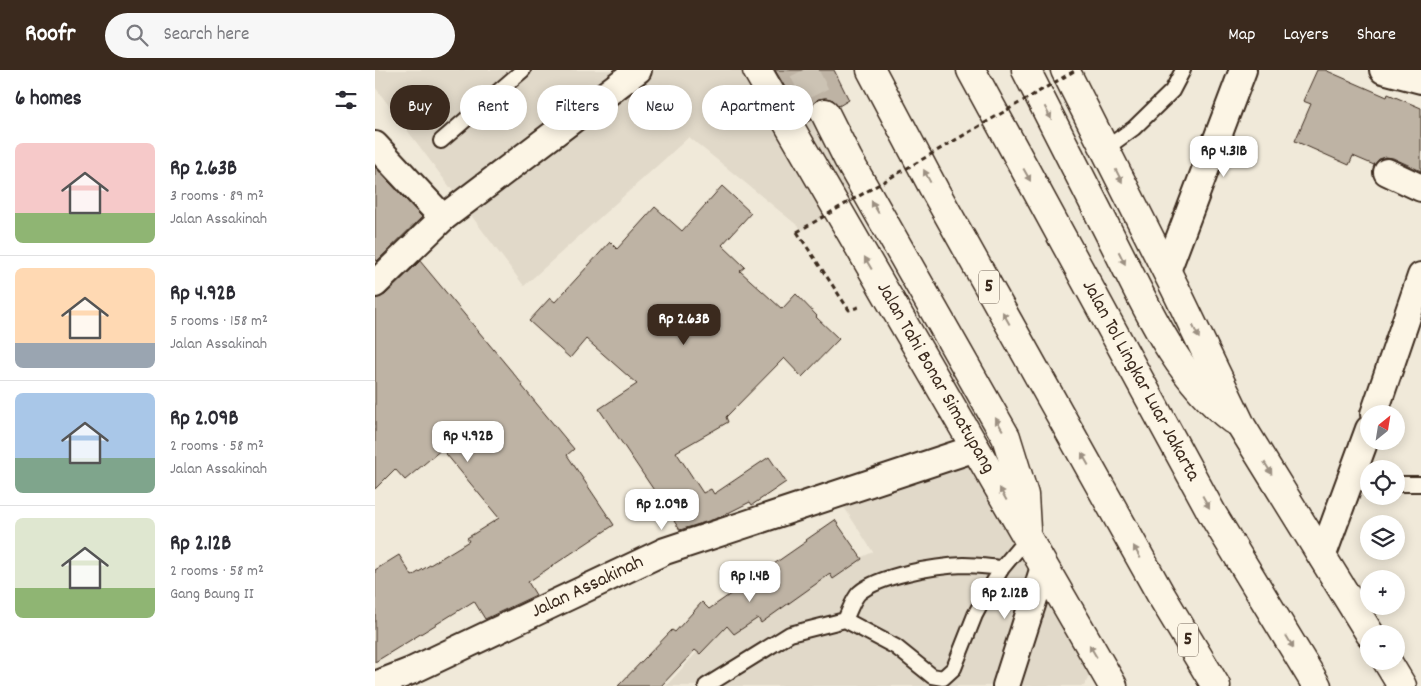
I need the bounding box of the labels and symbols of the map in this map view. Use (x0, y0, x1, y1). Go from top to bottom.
one-way arrow (1044, 106, 1052, 121)
pin: Rp 4.31B (1172, 136, 1276, 178)
one-way arrow (1023, 167, 1031, 182)
one-way arrow (923, 168, 931, 183)
one-way arrow (1115, 169, 1123, 183)
one-way arrow (871, 199, 879, 214)
one-way arrow (1118, 251, 1126, 265)
one-way arrow (864, 256, 872, 271)
road number: 5 (979, 270, 999, 303)
street label: Jalan Tol Lingkar Luar Jakarta (1074, 275, 1207, 487)
street label: Jalan Tahi Bonar Simatupang (869, 277, 1002, 479)
pin: Rp 2.63B (632, 304, 736, 346)
one-way arrow (1002, 310, 1010, 325)
one-way arrow (1192, 324, 1200, 339)
north arrow (1360, 405, 1405, 450)
one-way arrow (995, 416, 1003, 431)
pin: Rp 4.92B (416, 420, 520, 463)
one-way arrow (1081, 453, 1090, 466)
one-way arrow (1263, 462, 1272, 475)
pin: Rp 2.09B (610, 488, 714, 531)
one-way arrow (998, 488, 1007, 501)
one-way arrow (1202, 495, 1210, 510)
one-way arrow (1133, 545, 1141, 559)
street label: Jalan Assakinah (527, 549, 649, 626)
pin: Rp 1.4B (704, 560, 796, 603)
pin: Rp 2.12B (953, 578, 1057, 620)
road number: 5 (1178, 624, 1198, 656)
one-way arrow (1285, 635, 1294, 648)
one-way arrow (1089, 645, 1098, 658)

